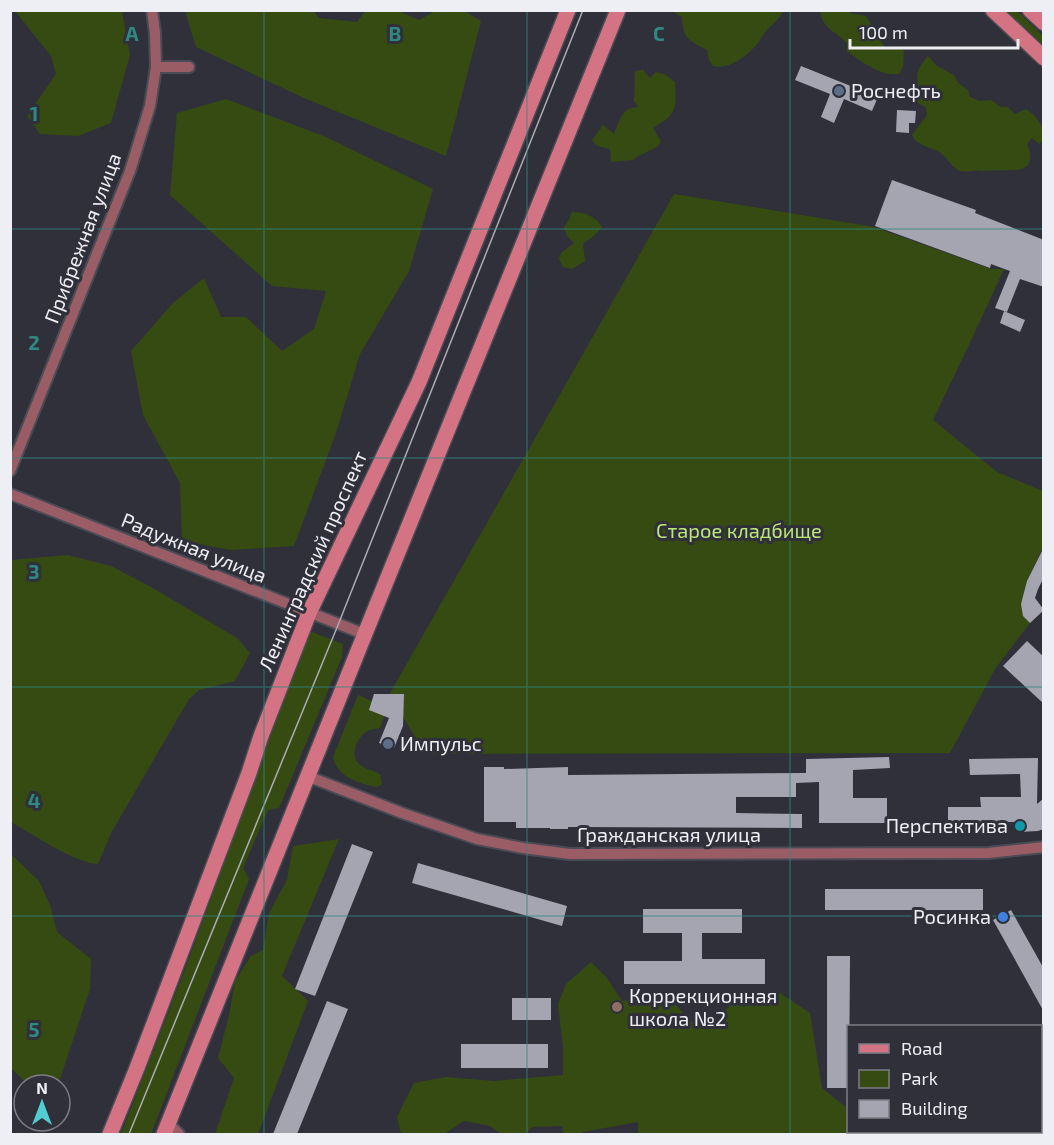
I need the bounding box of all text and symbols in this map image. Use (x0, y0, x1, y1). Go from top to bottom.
scale bar (850, 12, 1018, 50)
text: A (125, 21, 139, 45)
text: B (389, 21, 401, 45)
text: C (653, 21, 665, 45)
text: 100 m (859, 21, 908, 43)
place label: Роснефть (851, 78, 941, 102)
marker: Роснефть (832, 84, 846, 98)
text: 1 (30, 101, 38, 125)
street label: Прибрежная улица (39, 149, 126, 326)
text: 2 (28, 330, 40, 354)
street label: Ленинградский проспект (253, 447, 372, 674)
street label: Радужная улица (118, 507, 271, 588)
park label: Старое кладбище (656, 518, 822, 542)
text: 3 (28, 559, 40, 583)
place label: Импульс (400, 731, 482, 756)
marker: Импульс (381, 737, 395, 751)
text: 4 (28, 788, 41, 812)
place label: Перспектива (886, 813, 1008, 837)
marker: Перспектива (1013, 819, 1027, 833)
street label: Гражданская улица (577, 822, 761, 847)
place label: Росинка (913, 904, 991, 928)
marker: Росинка (996, 910, 1010, 924)
place label: Коррекционная школа №2 (629, 983, 777, 1030)
marker: Коррекционная школа №2 (610, 1000, 624, 1014)
text: 5 (28, 1017, 40, 1041)
legend (847, 1025, 1042, 1133)
text: Road (901, 1037, 942, 1059)
text: Park (901, 1067, 938, 1089)
north arrow (12, 1073, 72, 1133)
text: N (36, 1078, 48, 1097)
text: Building (901, 1097, 968, 1119)

